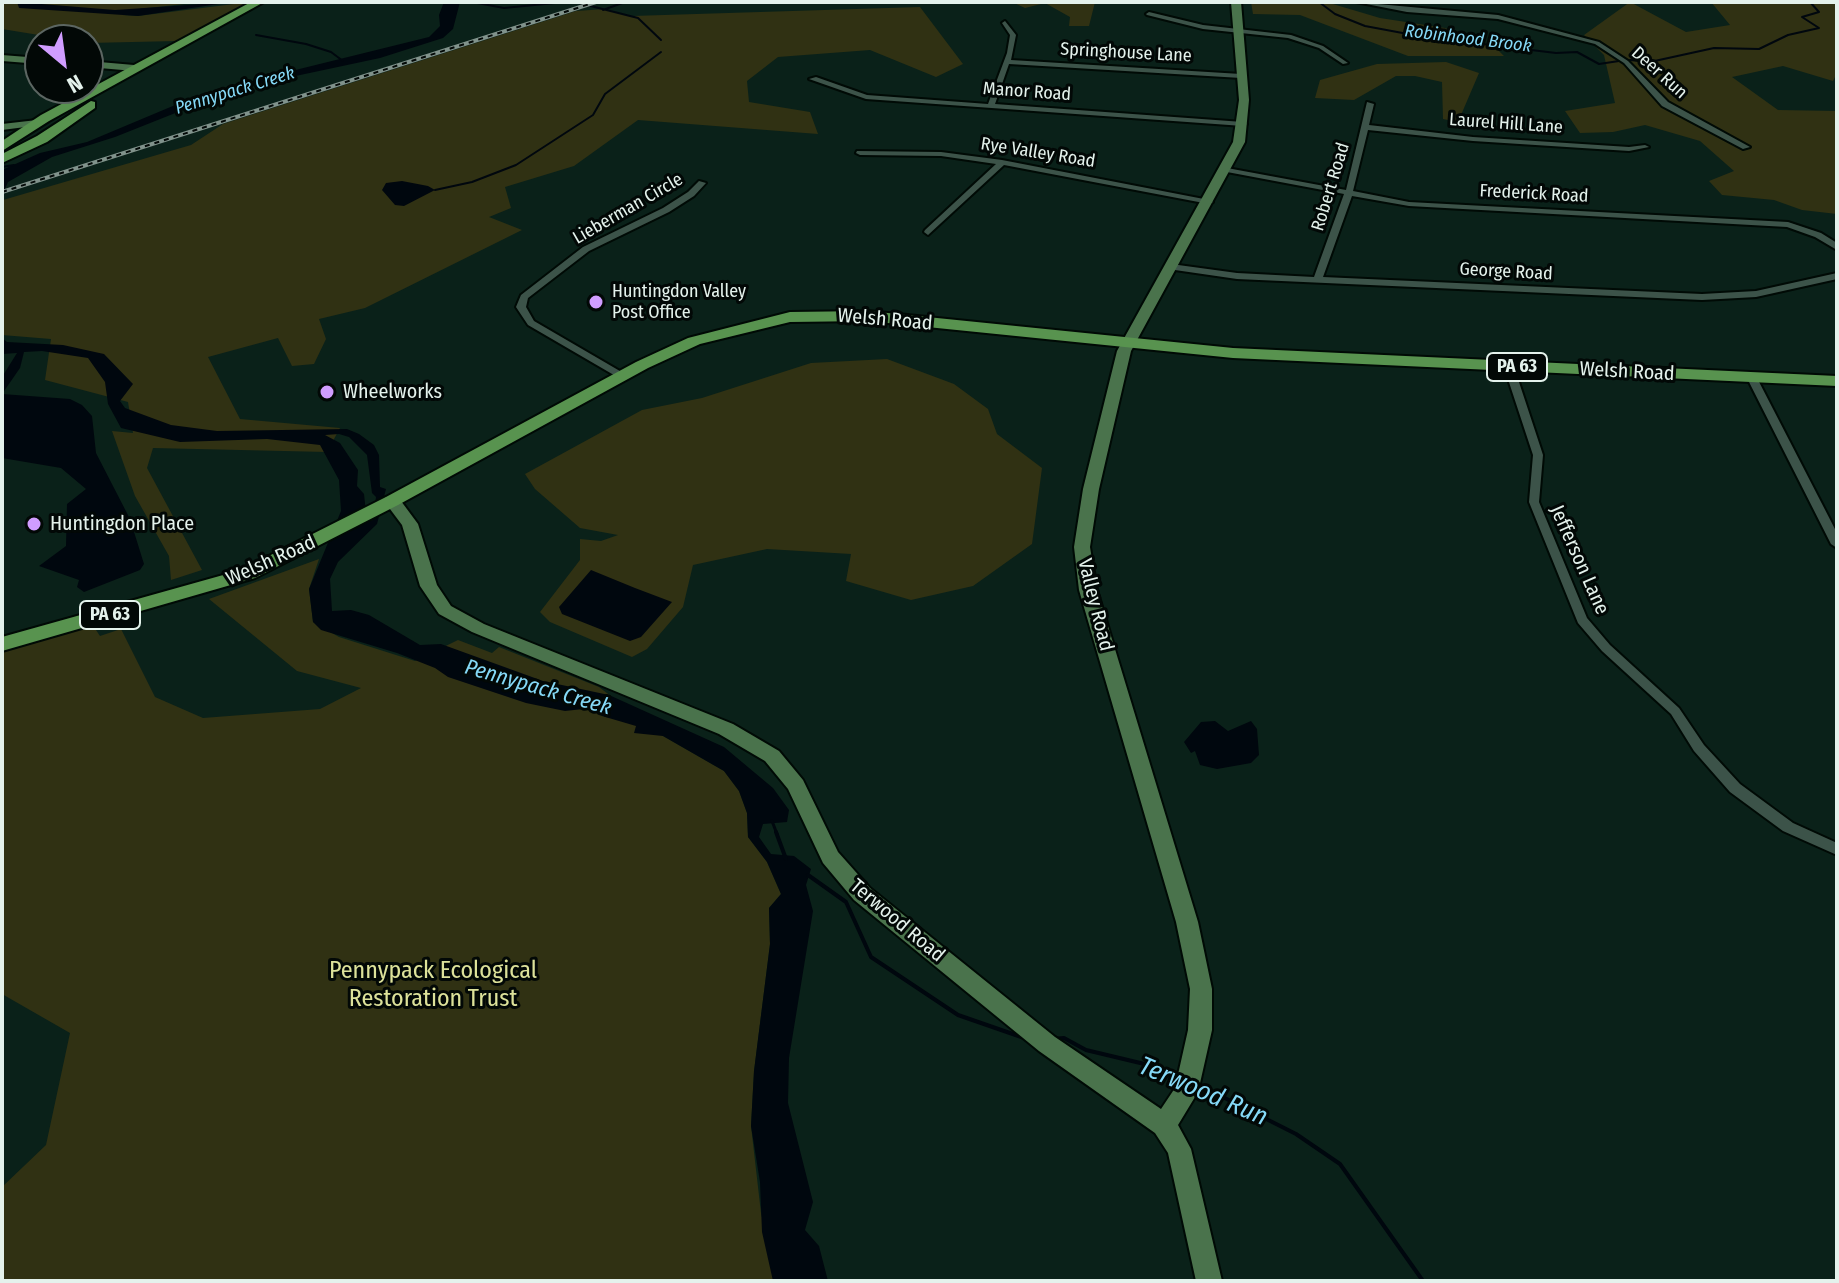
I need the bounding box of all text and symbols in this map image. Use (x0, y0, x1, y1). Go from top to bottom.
water label: Robinhood Brook (1403, 20, 1533, 58)
north arrow (24, 24, 104, 104)
street label: Springhouse Lane (1060, 39, 1192, 67)
street label: Deer Run (1627, 42, 1691, 104)
water label: Pennypack Creek (173, 63, 297, 119)
text: N (63, 69, 87, 99)
street label: Manor Road (982, 78, 1072, 106)
street label: Laurel Hill Lane (1448, 109, 1564, 139)
street label: Rye Valley Road (979, 133, 1097, 173)
street label: Robert Road (1307, 140, 1355, 234)
street label: Lieberman Circle (569, 169, 687, 249)
street label: Frederick Road (1479, 180, 1589, 208)
street label: George Road (1459, 259, 1553, 285)
place label: Huntingdon Valley Post Office (612, 281, 746, 324)
marker: Huntingdon Valley Post Office (587, 293, 605, 311)
street label: Welsh Road (837, 304, 933, 336)
road number: PA 63 (1487, 353, 1547, 381)
street label: Welsh Road (1579, 358, 1675, 386)
place label: Wheelworks (343, 380, 442, 404)
marker: Wheelworks (318, 383, 336, 401)
street label: Jefferson Lane (1544, 502, 1614, 618)
place label: Huntingdon Place (50, 512, 194, 536)
marker: Huntingdon Place (25, 515, 43, 533)
street label: Welsh Road (223, 531, 319, 591)
street label: Valley Road (1072, 556, 1118, 654)
road number: PA 63 (80, 601, 140, 629)
water label: Pennypack Creek (462, 654, 614, 722)
street label: Terwood Road (845, 875, 949, 967)
park label: Pennypack Ecological Restoration Trust (329, 957, 537, 1013)
water label: Terwood Run (1134, 1051, 1272, 1133)

